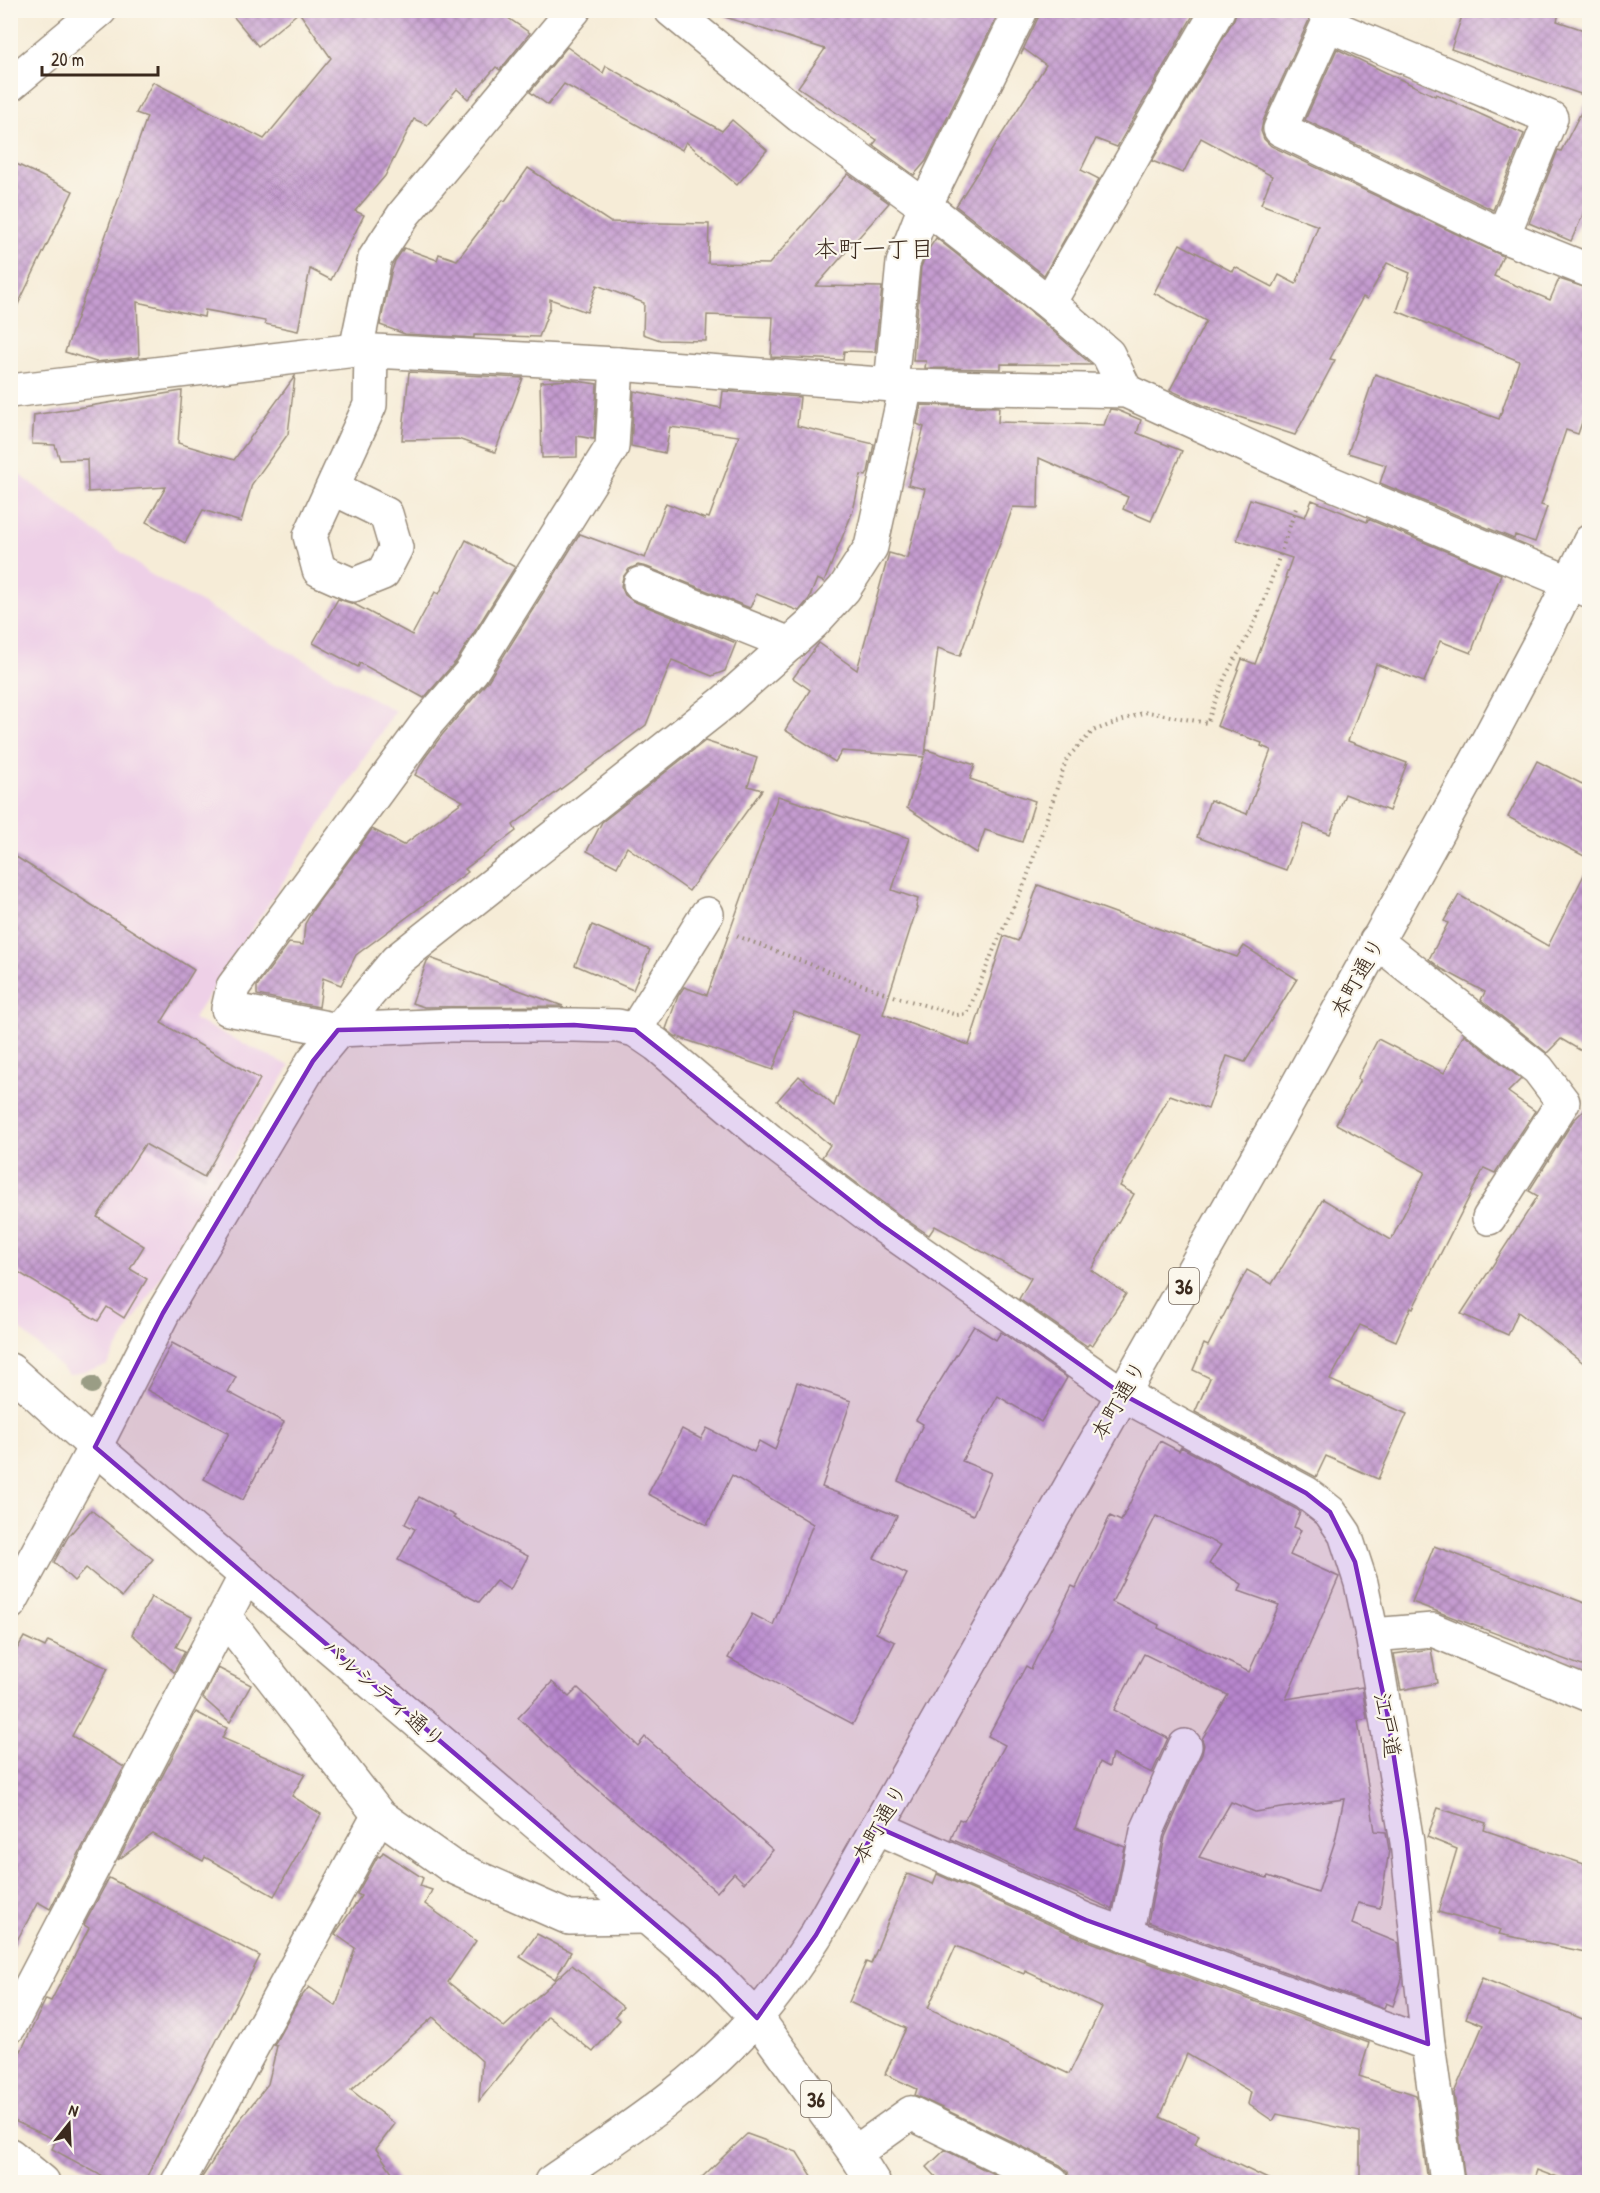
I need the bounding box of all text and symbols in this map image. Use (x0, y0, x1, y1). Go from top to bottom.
scale bar (42, 39, 158, 77)
text: 20 m (51, 47, 84, 72)
district label: 本町一丁目 (814, 232, 934, 264)
street label: 本町通り (1323, 931, 1391, 1023)
road number: 36 (1169, 1268, 1199, 1304)
street label: 本町通り (1083, 1354, 1153, 1446)
street label: パルシティ通り (316, 1631, 452, 1755)
street label: 江戸道 (1367, 1690, 1409, 1760)
street label: 本町通り (844, 1777, 914, 1869)
road number: 36 (801, 2081, 831, 2117)
north arrow (39, 2094, 99, 2154)
text: N (66, 2098, 82, 2122)

